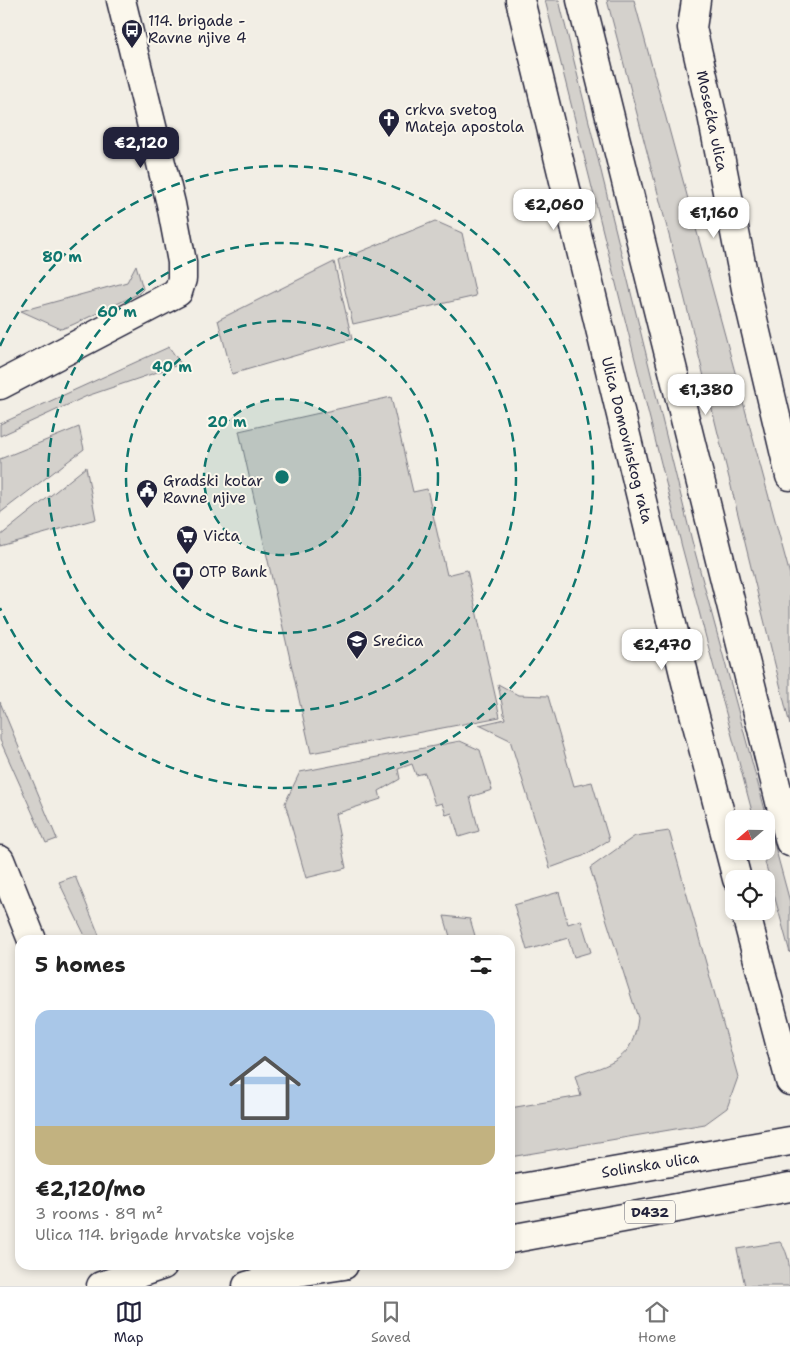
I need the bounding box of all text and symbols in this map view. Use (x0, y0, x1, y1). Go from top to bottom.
place label: 114. brigade - Ravne njive 4 (148, 11, 247, 48)
bus stop icon: 114. brigade - Ravne njive 4 (120, 18, 144, 49)
street label: Mosećka ulica (692, 69, 733, 174)
place label: crkva svetog Mateja apostola (405, 100, 525, 137)
church icon: crkva svetog Mateja apostola (377, 107, 401, 138)
pin: €2,120 (100, 126, 182, 169)
text: €2,120 (114, 132, 168, 153)
pin: €2,060 (513, 188, 595, 231)
text: €2,060 (524, 194, 584, 215)
pin: €1,160 (673, 196, 755, 239)
text: €1,160 (689, 202, 739, 223)
text: 80 m (42, 247, 82, 267)
text: 60 m (97, 302, 137, 322)
street label: Ulica Domovinskog rata (597, 355, 658, 526)
text: 40 m (152, 357, 192, 377)
pin: €1,380 (665, 374, 747, 416)
text: €1,380 (679, 379, 733, 400)
text: 20 m (207, 412, 247, 432)
centre of rings (273, 468, 291, 486)
place label: Gradski kotar Ravne njive (163, 471, 263, 508)
public building icon: Gradski kotar Ravne njive (135, 478, 159, 509)
supermarket icon: Victa (175, 524, 199, 555)
place label: Victa (203, 526, 240, 546)
bank icon: OTP Bank (171, 560, 195, 591)
place label: OTP Bank (199, 562, 267, 582)
pin: €2,470 (621, 628, 703, 671)
school or university icon: Srećica (345, 629, 369, 660)
place label: Srećica (373, 631, 424, 651)
text: €2,470 (633, 634, 691, 655)
north arrow (725, 810, 775, 860)
map controls (725, 810, 775, 920)
button: locate (725, 870, 775, 920)
text: 5 homes (35, 951, 126, 979)
icon: filters (467, 951, 495, 979)
icon: home (220, 1043, 310, 1133)
street label: Solinska ulica (600, 1147, 701, 1183)
text: €2,120/mo (35, 1175, 146, 1203)
road number: D432 (625, 1200, 675, 1224)
text: 3 rooms · 89 m² (35, 1203, 163, 1224)
text: Ulica 114. brigade hrvatske vojske (35, 1224, 295, 1245)
tab: Map (114, 1298, 144, 1346)
tab: Saved (371, 1298, 411, 1346)
tab: Home (638, 1298, 676, 1346)

